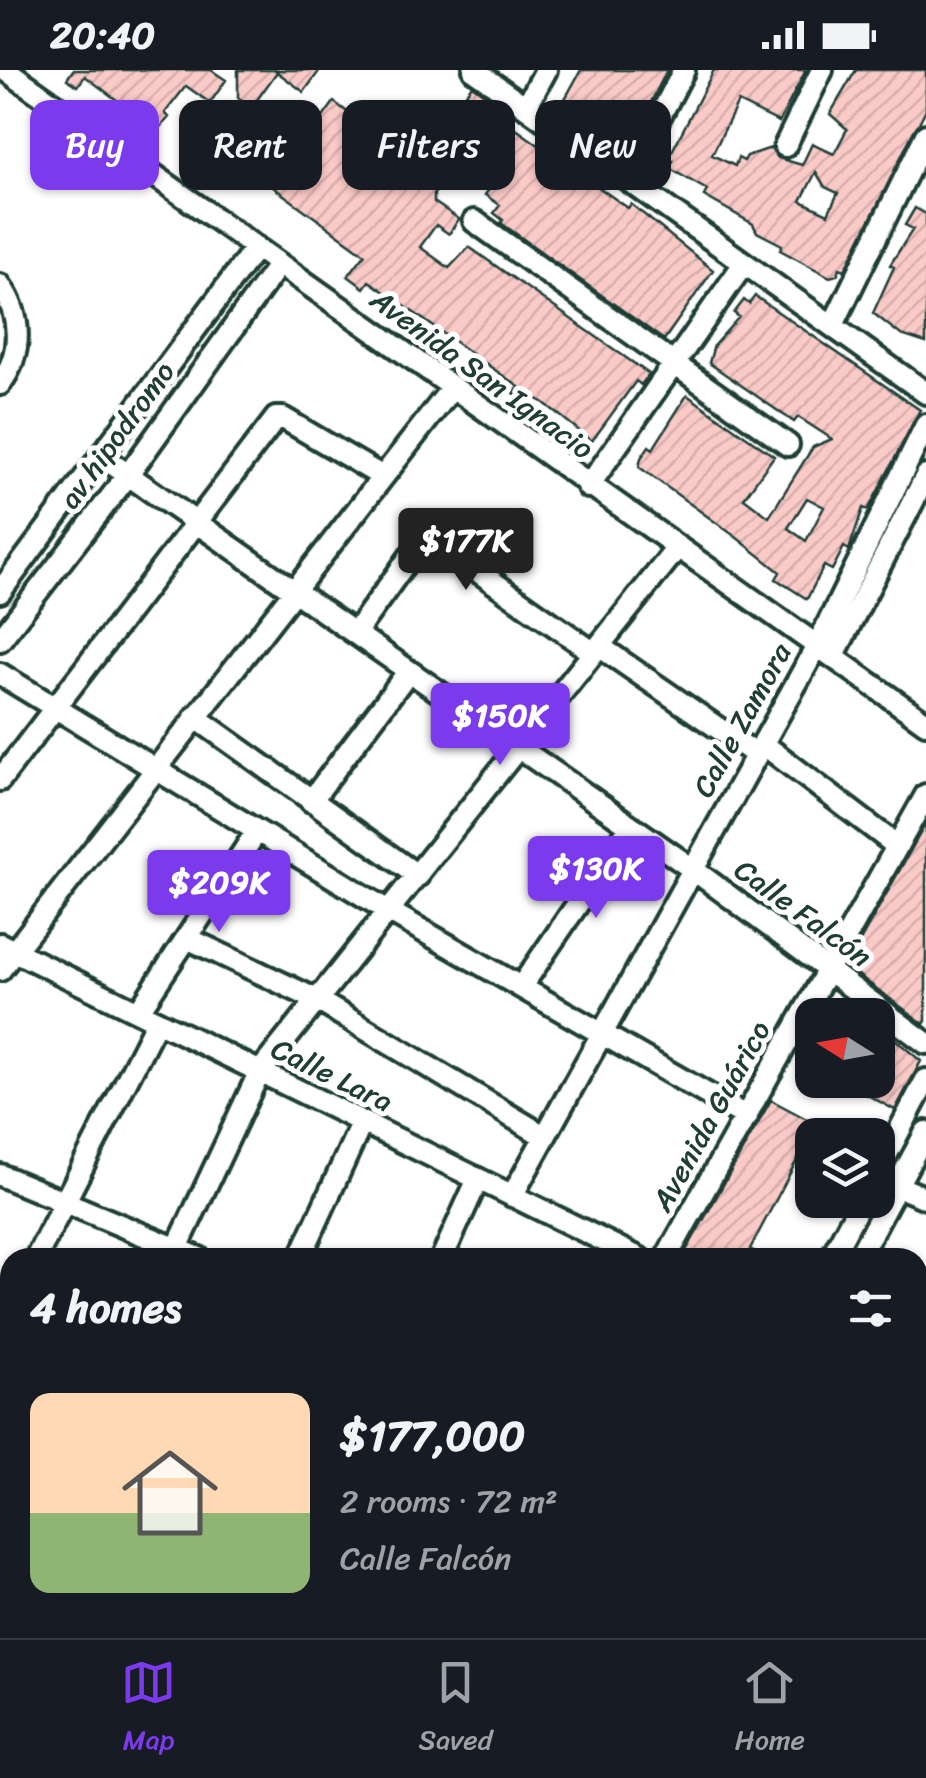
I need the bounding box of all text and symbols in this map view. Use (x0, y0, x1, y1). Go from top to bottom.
text: 20:40 (50, 2, 155, 69)
chip: Buy (30, 100, 159, 190)
chip: Rent (179, 100, 322, 190)
chip: Filters (342, 100, 515, 190)
chip: New (535, 100, 671, 190)
street label: Avenida San Ignacio (357, 273, 606, 474)
street label: av hipodromo (44, 349, 190, 521)
pin: $177K (396, 508, 536, 593)
text: $177K (420, 512, 512, 569)
street label: Calle Zamora (677, 631, 807, 808)
pin: $150K (430, 683, 570, 768)
text: $150K (453, 687, 547, 744)
pin: $130K (526, 836, 666, 921)
text: $130K (550, 840, 642, 897)
street label: Calle Falcón (722, 844, 884, 982)
pin: $209K (149, 850, 289, 935)
text: $209K (169, 854, 269, 911)
north arrow (795, 998, 895, 1098)
map controls (795, 998, 895, 1218)
street label: Avenida Guárico (635, 1010, 786, 1223)
street label: Calle Lara (262, 1022, 402, 1128)
button: layers (795, 1118, 895, 1218)
text: 4 homes (30, 1271, 182, 1345)
icon: filters (843, 1281, 898, 1336)
text: $177,000 (340, 1399, 525, 1473)
icon: home (110, 1433, 230, 1553)
text: 2 rooms · 72 m² (340, 1473, 558, 1530)
text: Calle Falcón (340, 1530, 511, 1587)
tab: Map (121, 1655, 176, 1764)
tab: Saved (419, 1655, 492, 1764)
tab: Home (735, 1655, 805, 1764)

